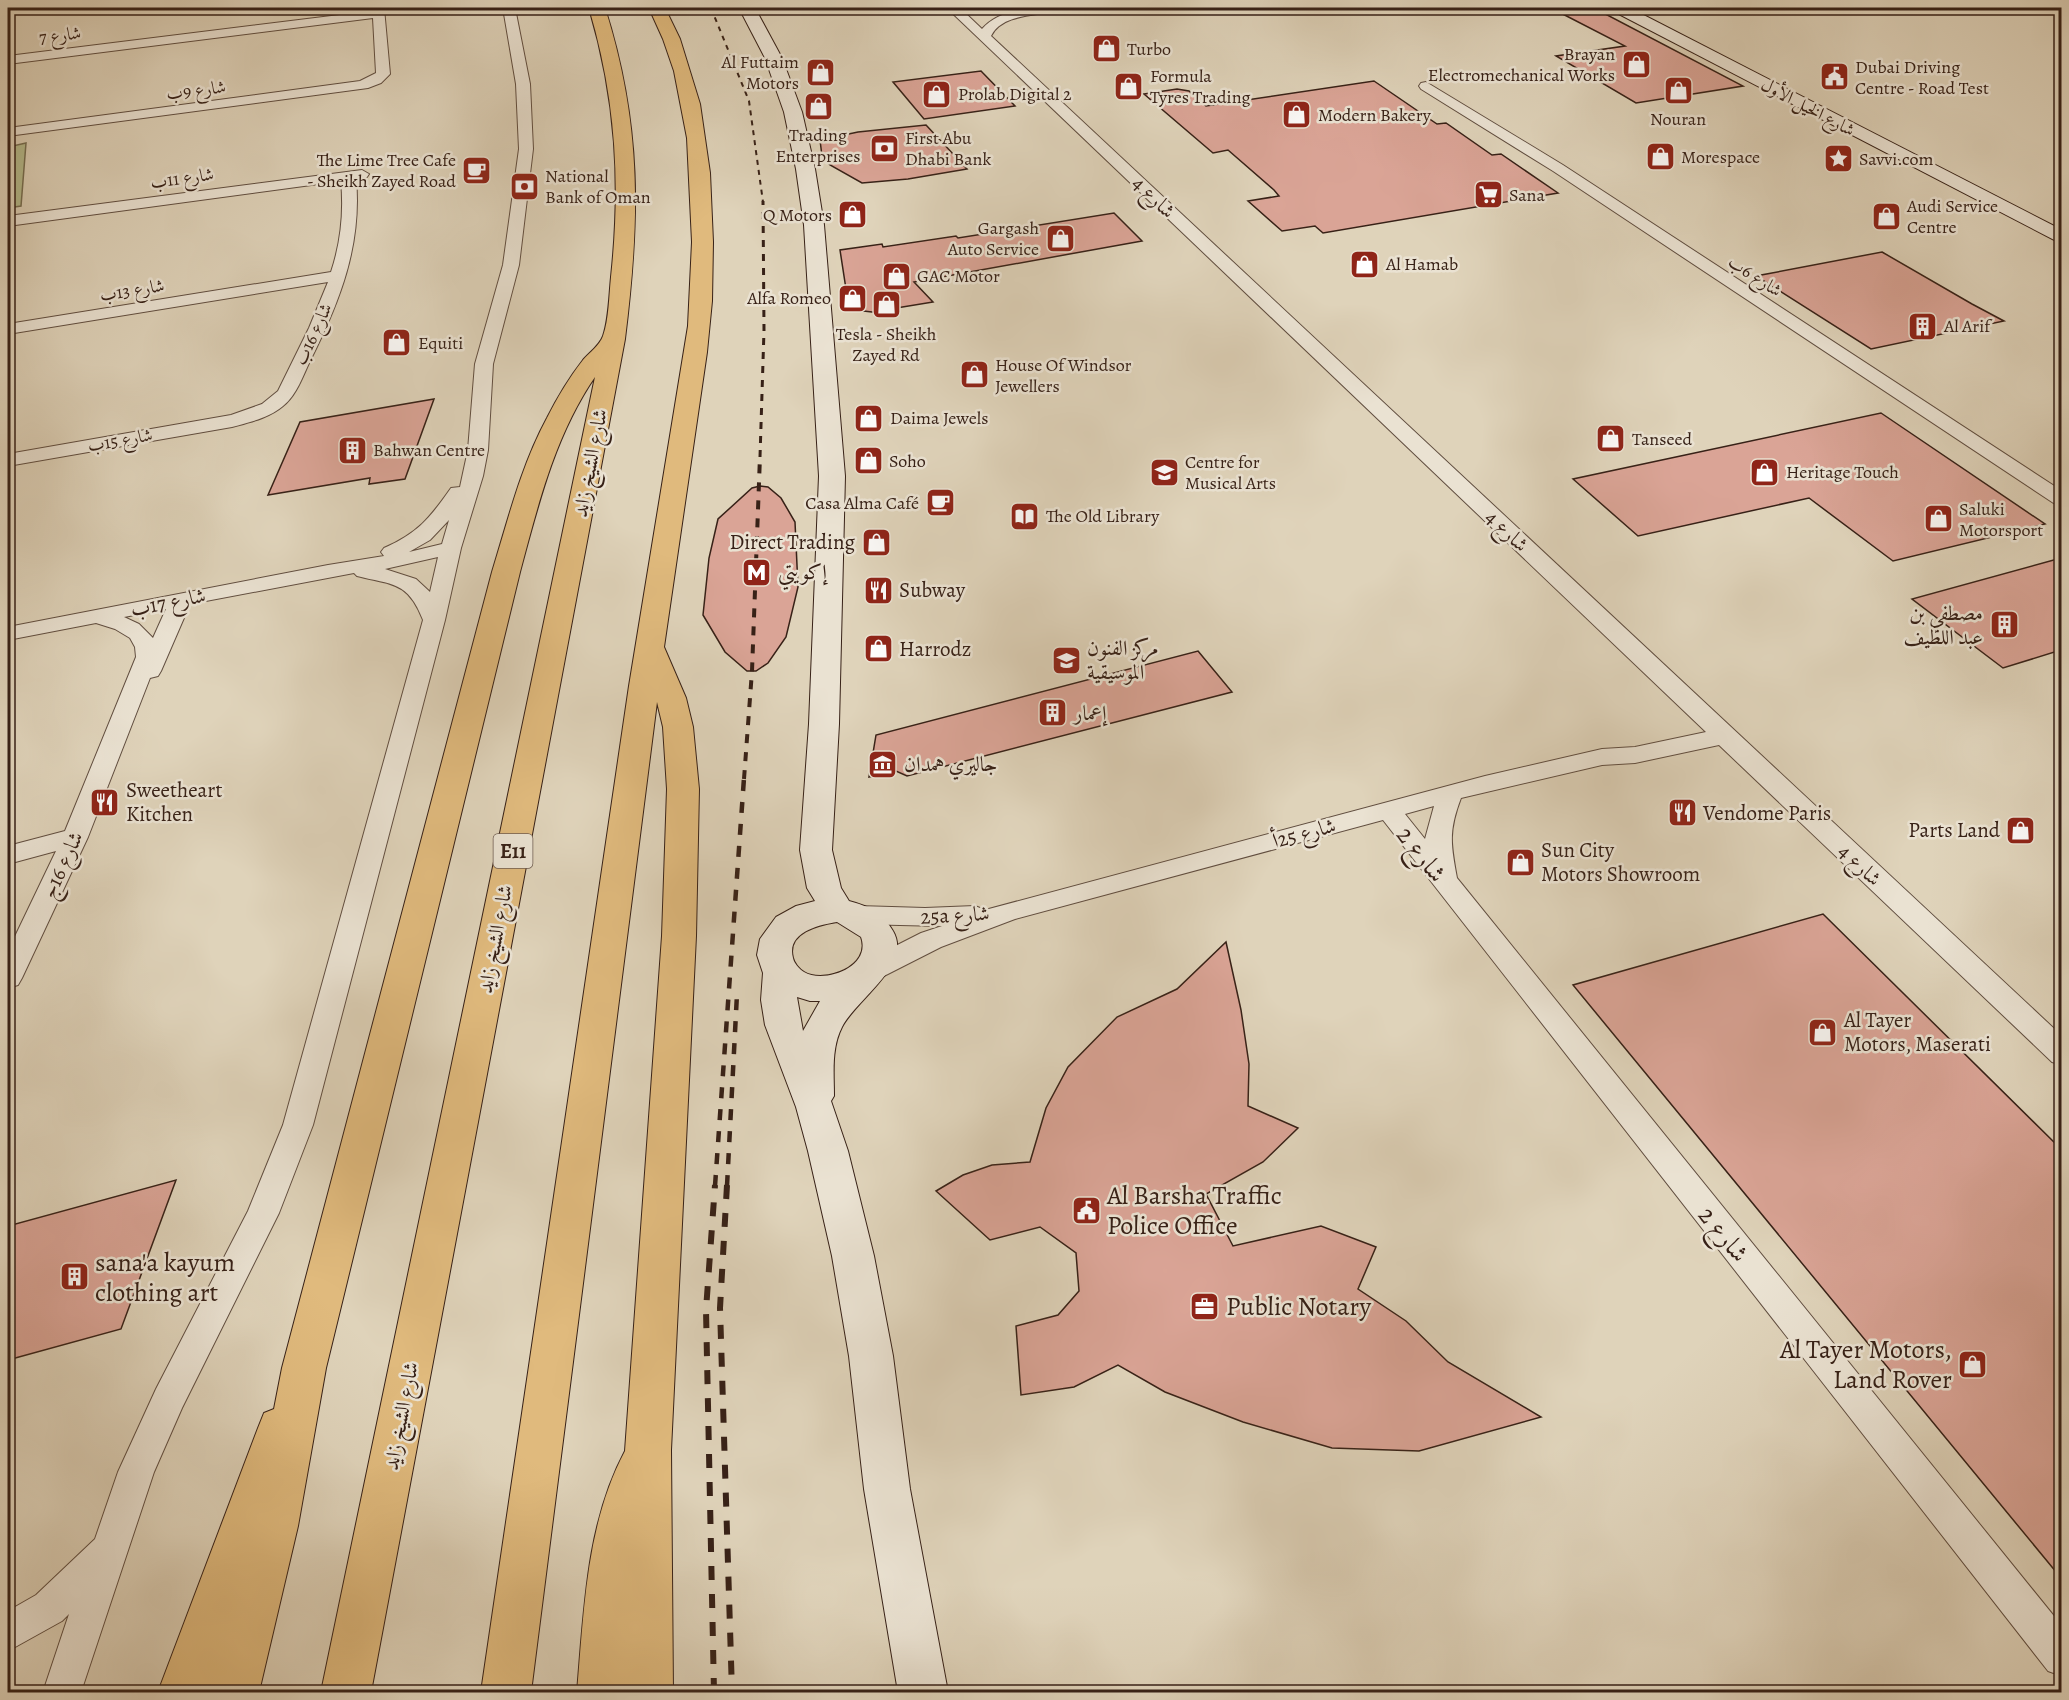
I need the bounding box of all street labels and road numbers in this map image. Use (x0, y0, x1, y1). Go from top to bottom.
street label: شارع 7 (38, 21, 83, 52)
street label: شارع الخيل الأول (1755, 71, 1860, 144)
street label: شارع 9ب (165, 74, 227, 109)
street label: شارع 11ب (149, 162, 216, 197)
street label: شارع 4 (1123, 170, 1182, 227)
street label: شارع 6ب (1722, 250, 1787, 305)
street label: شارع 13ب (98, 273, 167, 310)
street label: شارع 16ب (288, 299, 341, 370)
street label: شارع الشيخ زايد (566, 406, 619, 521)
street label: شارع 15ب (86, 423, 155, 460)
street label: شارع 4 (1476, 504, 1535, 561)
street label: شارع 17ب (128, 581, 209, 627)
street label: شارع 25أ (1269, 810, 1340, 859)
street label: شارع 2 (1385, 819, 1455, 892)
street label: شارع 16ج (34, 827, 94, 905)
road number: E11 (494, 834, 532, 868)
street label: شارع 4 (1829, 838, 1888, 895)
street label: شارع الشيخ زايد (471, 882, 524, 997)
street label: 25a شارع (920, 899, 991, 935)
street label: شارع 2 (1687, 1199, 1757, 1272)
street label: شارع الشيخ زايد (377, 1359, 430, 1474)

